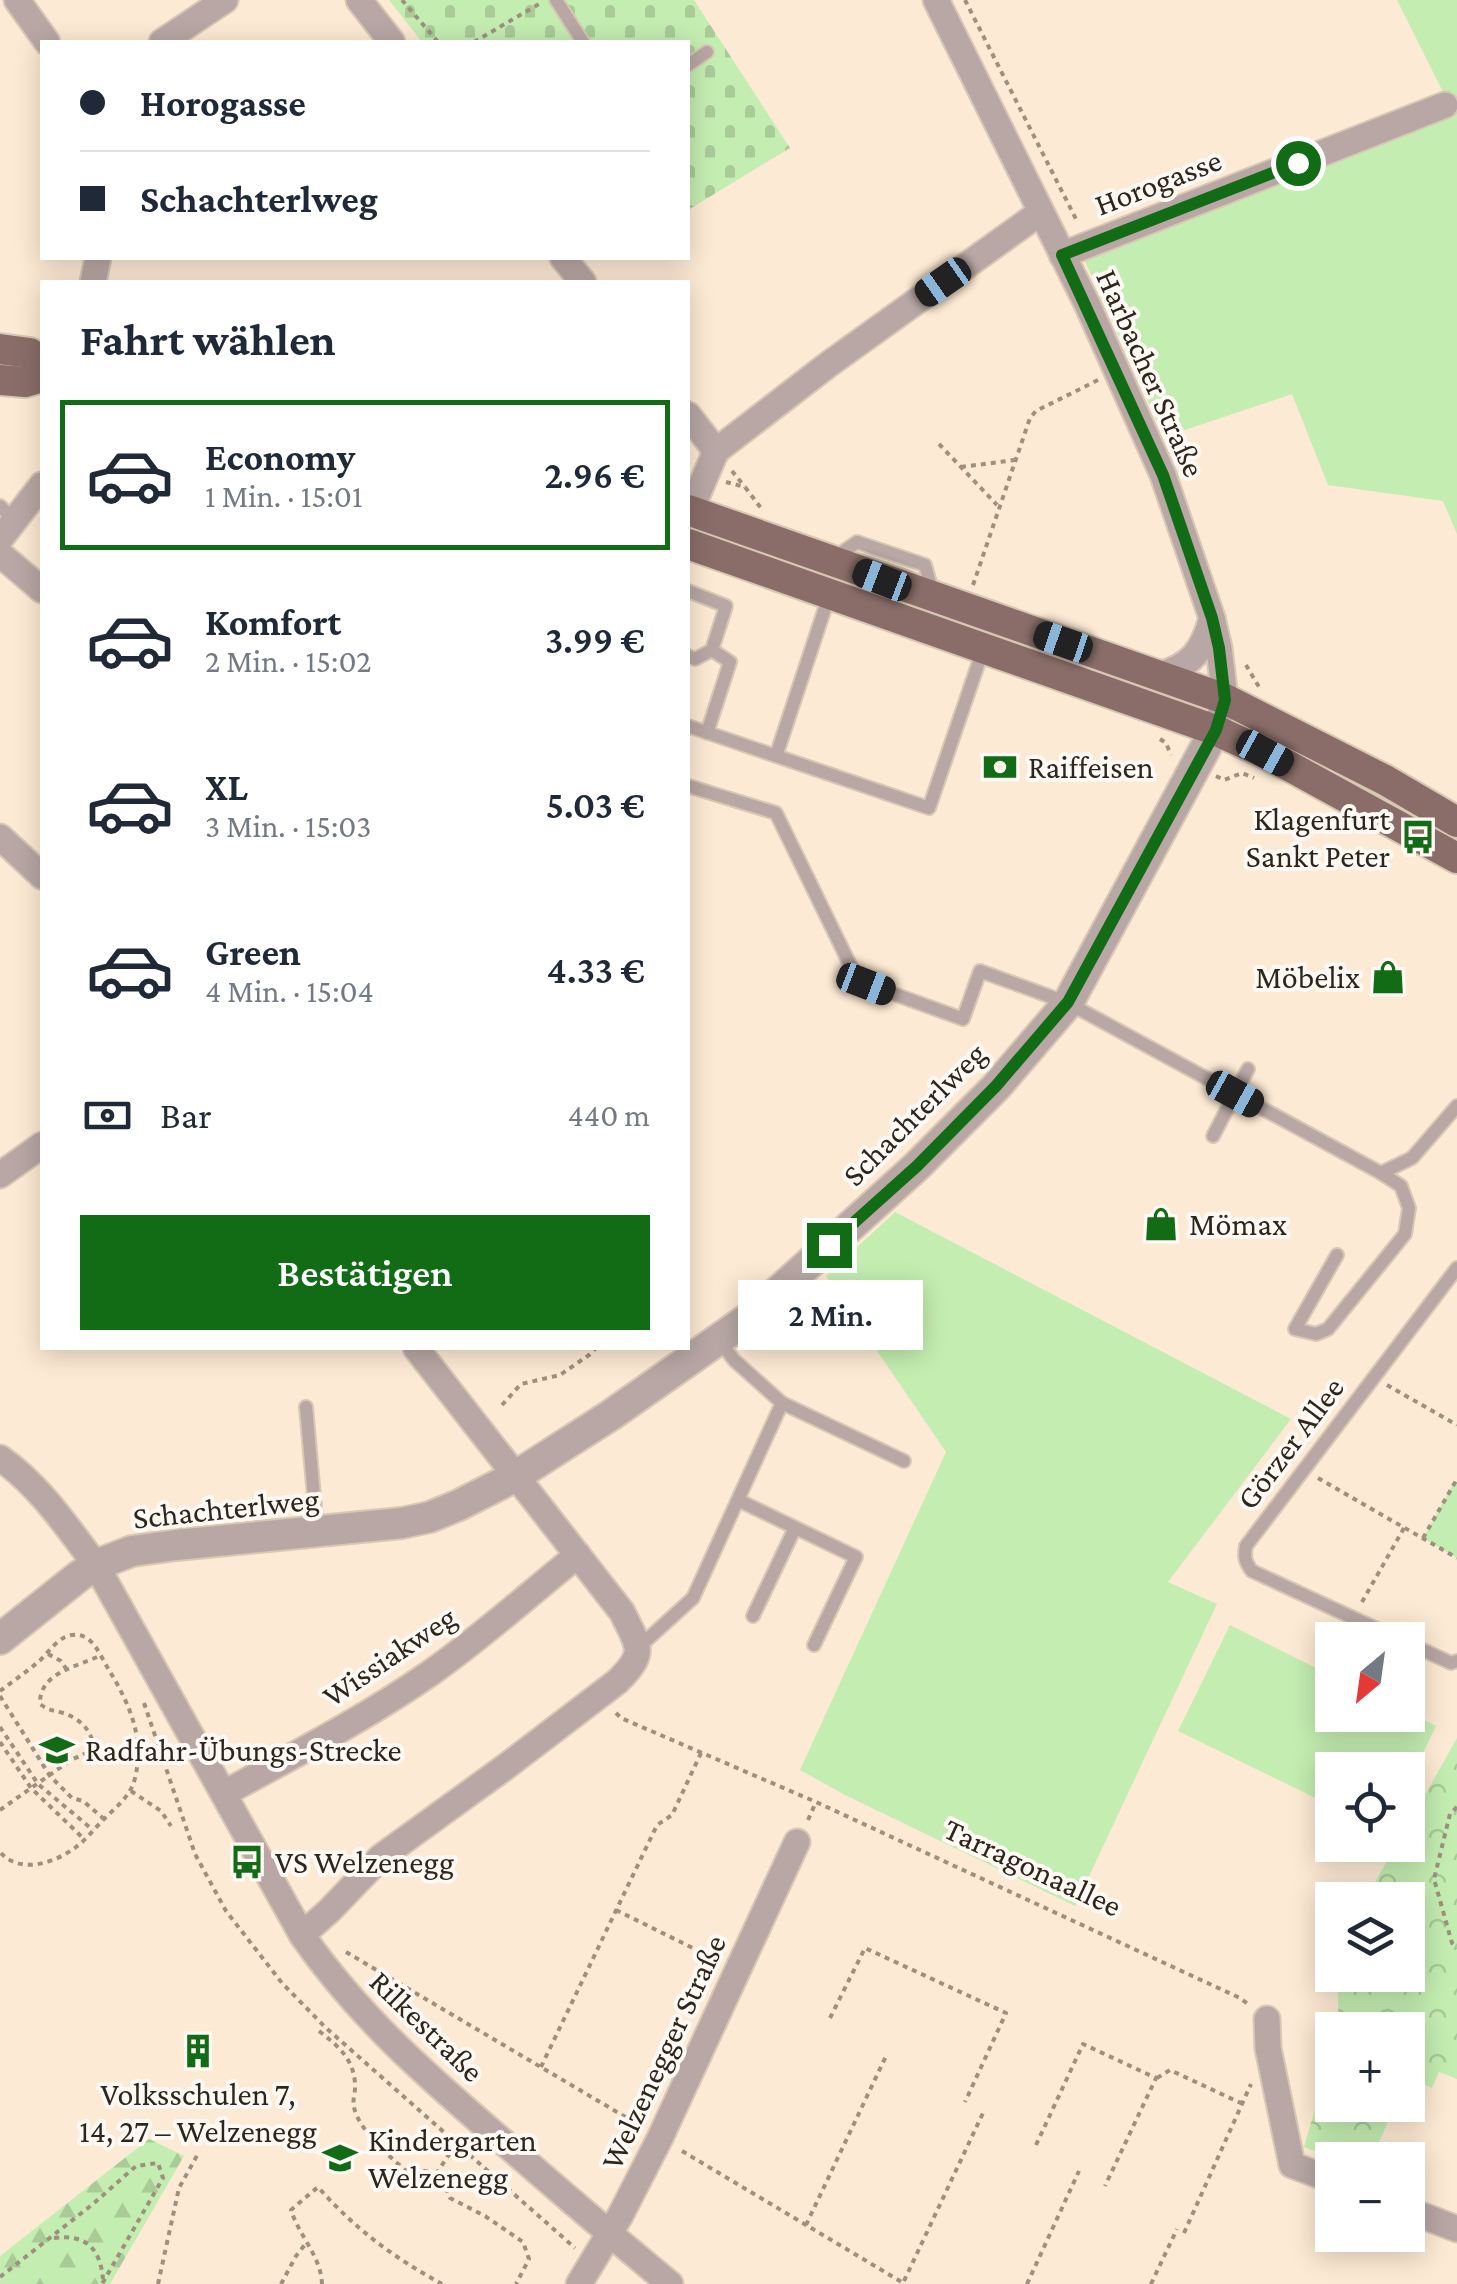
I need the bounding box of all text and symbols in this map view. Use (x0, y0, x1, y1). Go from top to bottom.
text: Horogasse (140, 82, 306, 124)
street label: Horogasse (1090, 141, 1226, 223)
route start (1276, 141, 1321, 186)
text: Schachterlweg (140, 178, 378, 220)
car (910, 253, 976, 311)
street label: Harbacher Straße (1089, 264, 1213, 482)
text: Fahrt wählen (80, 315, 336, 365)
icon: car (85, 430, 175, 520)
text: Economy (205, 436, 355, 478)
text: 2.96 € (544, 454, 645, 496)
text: 1 Min. · 15:01 (205, 478, 363, 514)
car (849, 555, 915, 605)
icon: car (85, 595, 175, 685)
text: Komfort (205, 601, 341, 643)
car (1030, 618, 1096, 666)
text: 3.99 € (545, 619, 645, 661)
text: 2 Min. · 15:02 (205, 643, 371, 679)
car (1231, 725, 1299, 781)
bank icon: Raiffeisen (981, 748, 1019, 786)
place label: Raiffeisen (1028, 749, 1154, 785)
icon: car (85, 760, 175, 850)
text: XL (205, 766, 248, 808)
text: 5.03 € (546, 784, 645, 826)
place label: Klagenfurt Sankt Peter (1246, 801, 1390, 874)
text: 3 Min. · 15:03 (205, 808, 371, 844)
bus stop icon: Klagenfurt Sankt Peter (1399, 818, 1437, 856)
icon: car (85, 925, 175, 1015)
text: Green (205, 931, 301, 973)
text: 4.33 € (547, 949, 645, 991)
shop icon: Möbelix (1369, 958, 1407, 996)
car (833, 959, 899, 1009)
place label: Möbelix (1255, 959, 1360, 995)
text: 4 Min. · 15:04 (205, 973, 374, 1009)
street label: Schachterlweg (835, 1035, 993, 1193)
car (1201, 1066, 1269, 1122)
icon: cash (80, 1088, 135, 1143)
text: Bar (160, 1094, 212, 1136)
text: 440 m (568, 1097, 650, 1133)
shop icon: Mömax (1142, 1205, 1180, 1243)
place label: Mömax (1189, 1206, 1287, 1242)
button: Bestätigen (80, 1215, 650, 1330)
route end (807, 1223, 852, 1268)
callout: 2 Min. (736, 1280, 922, 1350)
text: 2 Min. (788, 1297, 873, 1333)
street label: Görzer Allee (1229, 1370, 1351, 1516)
street label: Schachterlweg (131, 1480, 321, 1536)
street label: Wissiakweg (315, 1598, 463, 1714)
north arrow (1315, 1622, 1425, 1732)
map controls (1315, 1622, 1425, 2252)
school or university icon: Radfahr-Übungs-Strecke (38, 1731, 76, 1769)
place label: Radfahr-Übungs-Strecke (85, 1732, 402, 1768)
button: locate (1315, 1752, 1425, 1862)
street label: Tarragonaallee (939, 1810, 1127, 1924)
bus stop icon: VS Welzenegg (228, 1843, 266, 1881)
place label: VS Welzenegg (275, 1844, 454, 1880)
button: layers (1315, 1882, 1425, 1992)
street label: Welzenegger Straße (593, 1929, 733, 2175)
street label: Rilkestraße (363, 1963, 491, 2089)
button: + (1315, 2012, 1425, 2122)
building icon: Volksschulen 7, 14, 27 – Welzenegg (179, 2032, 217, 2070)
place label: Volksschulen 7, 14, 27 – Welzenegg (79, 2076, 317, 2149)
place label: Kindergarten Welzenegg (368, 2122, 537, 2195)
school or university icon: Kindergarten Welzenegg (321, 2139, 359, 2177)
button: − (1315, 2142, 1425, 2252)

